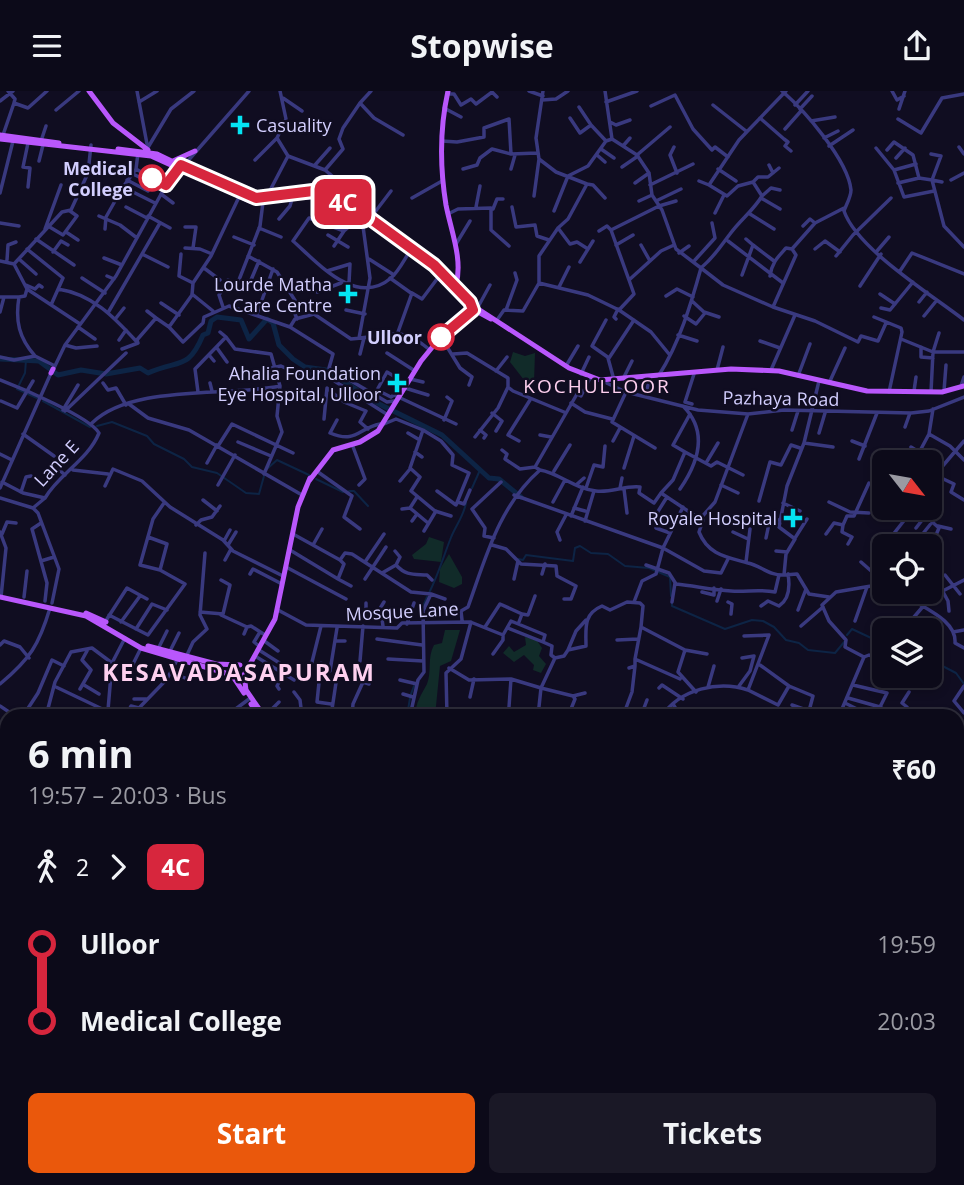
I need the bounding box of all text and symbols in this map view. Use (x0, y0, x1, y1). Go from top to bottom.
text: Stopwise (410, 24, 554, 67)
icon: menu (28, 27, 66, 65)
icon: share (898, 27, 936, 65)
place label: Casuality (256, 113, 332, 137)
marker: Casuality (230, 115, 250, 135)
place label: Medical College (63, 156, 133, 201)
marker: Medical College (139, 165, 165, 191)
line badge: 4C (312, 179, 374, 225)
text: 4C (328, 185, 358, 218)
place label: Lourde Matha Care Centre (214, 272, 332, 317)
marker: Lourde Matha Care Centre (338, 284, 358, 304)
marker: Ulloor (428, 324, 454, 350)
place label: Ulloor (367, 325, 422, 349)
place label: Ahalia Foundation Eye Hospital, Ulloor (217, 361, 382, 406)
marker: Ahalia Foundation Eye Hospital, Ulloor (387, 373, 407, 393)
district label: KOCHULLOOR (523, 373, 671, 399)
street label: Pazhaya Road (722, 385, 840, 411)
street label: Lane E (28, 435, 84, 491)
north arrow (872, 450, 942, 520)
map controls (872, 450, 942, 688)
place label: Royale Hospital (648, 506, 777, 530)
marker: Royale Hospital (783, 508, 803, 528)
button: locate (872, 534, 942, 604)
street label: Mosque Lane (345, 596, 459, 626)
button: layers (872, 618, 942, 688)
district label: KESAVADASAPURAM (102, 655, 376, 688)
text: 6 min (28, 727, 133, 779)
text: ₹60 (891, 751, 936, 787)
text: 19:57 – 20:03 · Bus (28, 779, 227, 811)
icon: walk (28, 848, 66, 886)
icon: forward (99, 848, 137, 886)
text: 4C (161, 850, 190, 883)
text: 2 (76, 851, 89, 883)
text: Ulloor (80, 926, 160, 962)
text: 19:59 (877, 928, 936, 960)
text: Medical College (80, 1003, 282, 1039)
text: 20:03 (877, 1005, 936, 1037)
button: Start (28, 1093, 475, 1173)
button: Tickets (489, 1093, 936, 1173)

